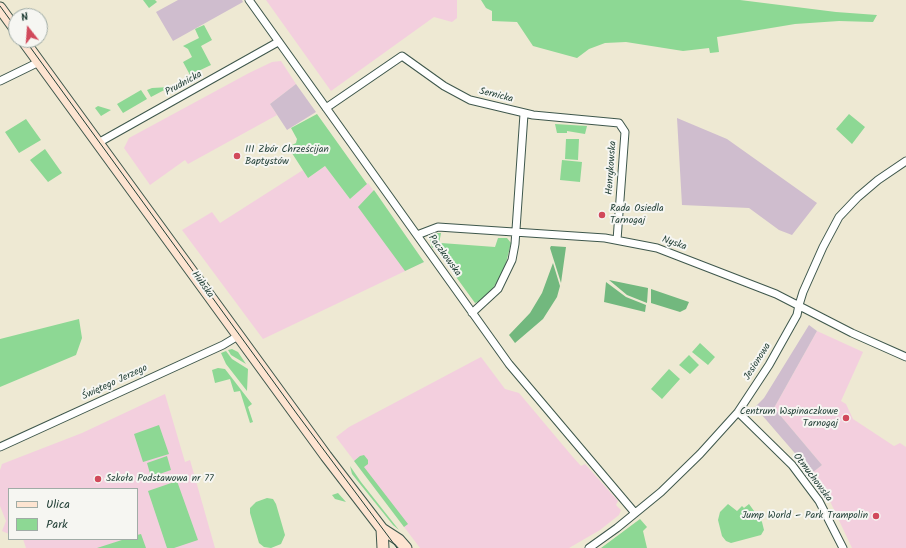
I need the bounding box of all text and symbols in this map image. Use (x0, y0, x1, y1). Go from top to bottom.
north arrow (8, 8, 48, 48)
text: N (19, 8, 31, 27)
street label: Prudnicka (164, 69, 204, 99)
street label: Sernicka (478, 86, 514, 106)
street label: Henrykowska (604, 141, 620, 195)
place label: III Zbór Chrześcijan Baptystów (245, 144, 329, 168)
marker: III Zbór Chrześcijan Baptystów (232, 151, 242, 161)
place label: Rada Osiedla Tarnogaj (610, 203, 664, 226)
marker: Rada Osiedla Tarnogaj (597, 210, 607, 220)
street label: Paczkowska (425, 233, 463, 279)
street label: Nyska (660, 234, 688, 254)
street label: Hubska (188, 269, 216, 301)
street label: Jesionowa (742, 341, 774, 383)
street label: Świętego Jerzego (80, 363, 150, 403)
place label: Centrum Wspinaczkowe Tarnogaj (740, 406, 838, 430)
marker: Centrum Wspinaczkowe Tarnogaj (841, 413, 851, 423)
street label: Otmuchowska (790, 451, 834, 505)
place label: Szkoła Podstawowa nr 77 (106, 473, 214, 485)
marker: Szkoła Podstawowa nr 77 (93, 474, 103, 484)
legend (8, 488, 138, 540)
text: Ulica (46, 495, 70, 514)
place label: Jump World – Park Trampolin (742, 510, 868, 522)
marker: Jump World – Park Trampolin (871, 511, 881, 521)
text: Park (46, 515, 68, 534)

